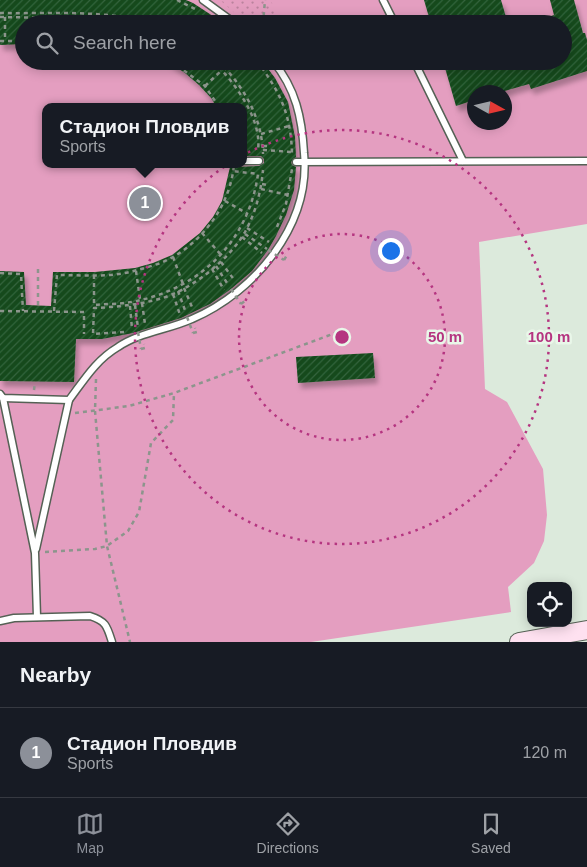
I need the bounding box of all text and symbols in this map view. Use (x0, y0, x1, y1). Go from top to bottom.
search box (15, 15, 572, 70)
icon: search (33, 29, 61, 57)
text: Search here (73, 32, 177, 53)
north arrow (467, 85, 512, 130)
popup (42, 103, 247, 168)
text: Стадион Пловдив (60, 116, 229, 137)
text: Sports (60, 138, 106, 155)
pin: 1 (129, 184, 161, 222)
your location (378, 238, 404, 264)
centre of rings (333, 328, 351, 346)
text: 50 m (428, 328, 462, 345)
text: 100 m (528, 328, 570, 345)
map controls (527, 582, 572, 627)
button: locate (527, 582, 572, 627)
text: Nearby (20, 663, 91, 686)
text: Стадион Пловдив (67, 733, 237, 754)
text: 1 (32, 744, 40, 761)
text: 120 m (523, 744, 567, 761)
text: Sports (67, 755, 113, 772)
tab: Map (76, 810, 104, 856)
tab: Directions (257, 810, 319, 856)
tab: Saved (471, 810, 511, 856)

